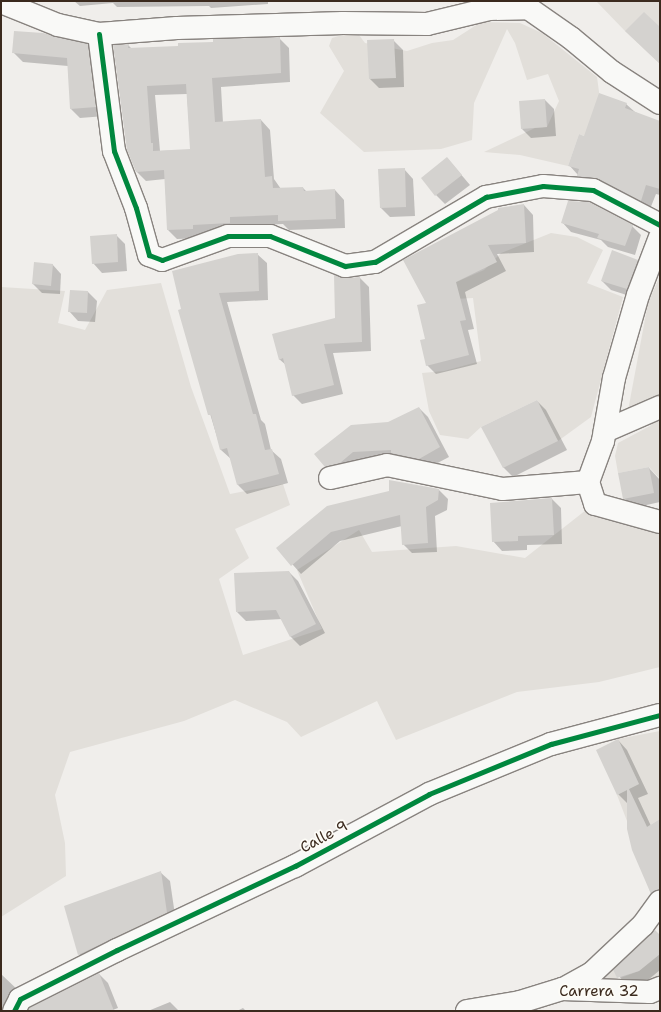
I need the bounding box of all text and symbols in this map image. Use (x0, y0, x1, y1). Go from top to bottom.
street label: Calle 9 (297, 817, 351, 857)
street label: Carrera 32 (559, 983, 639, 1001)

